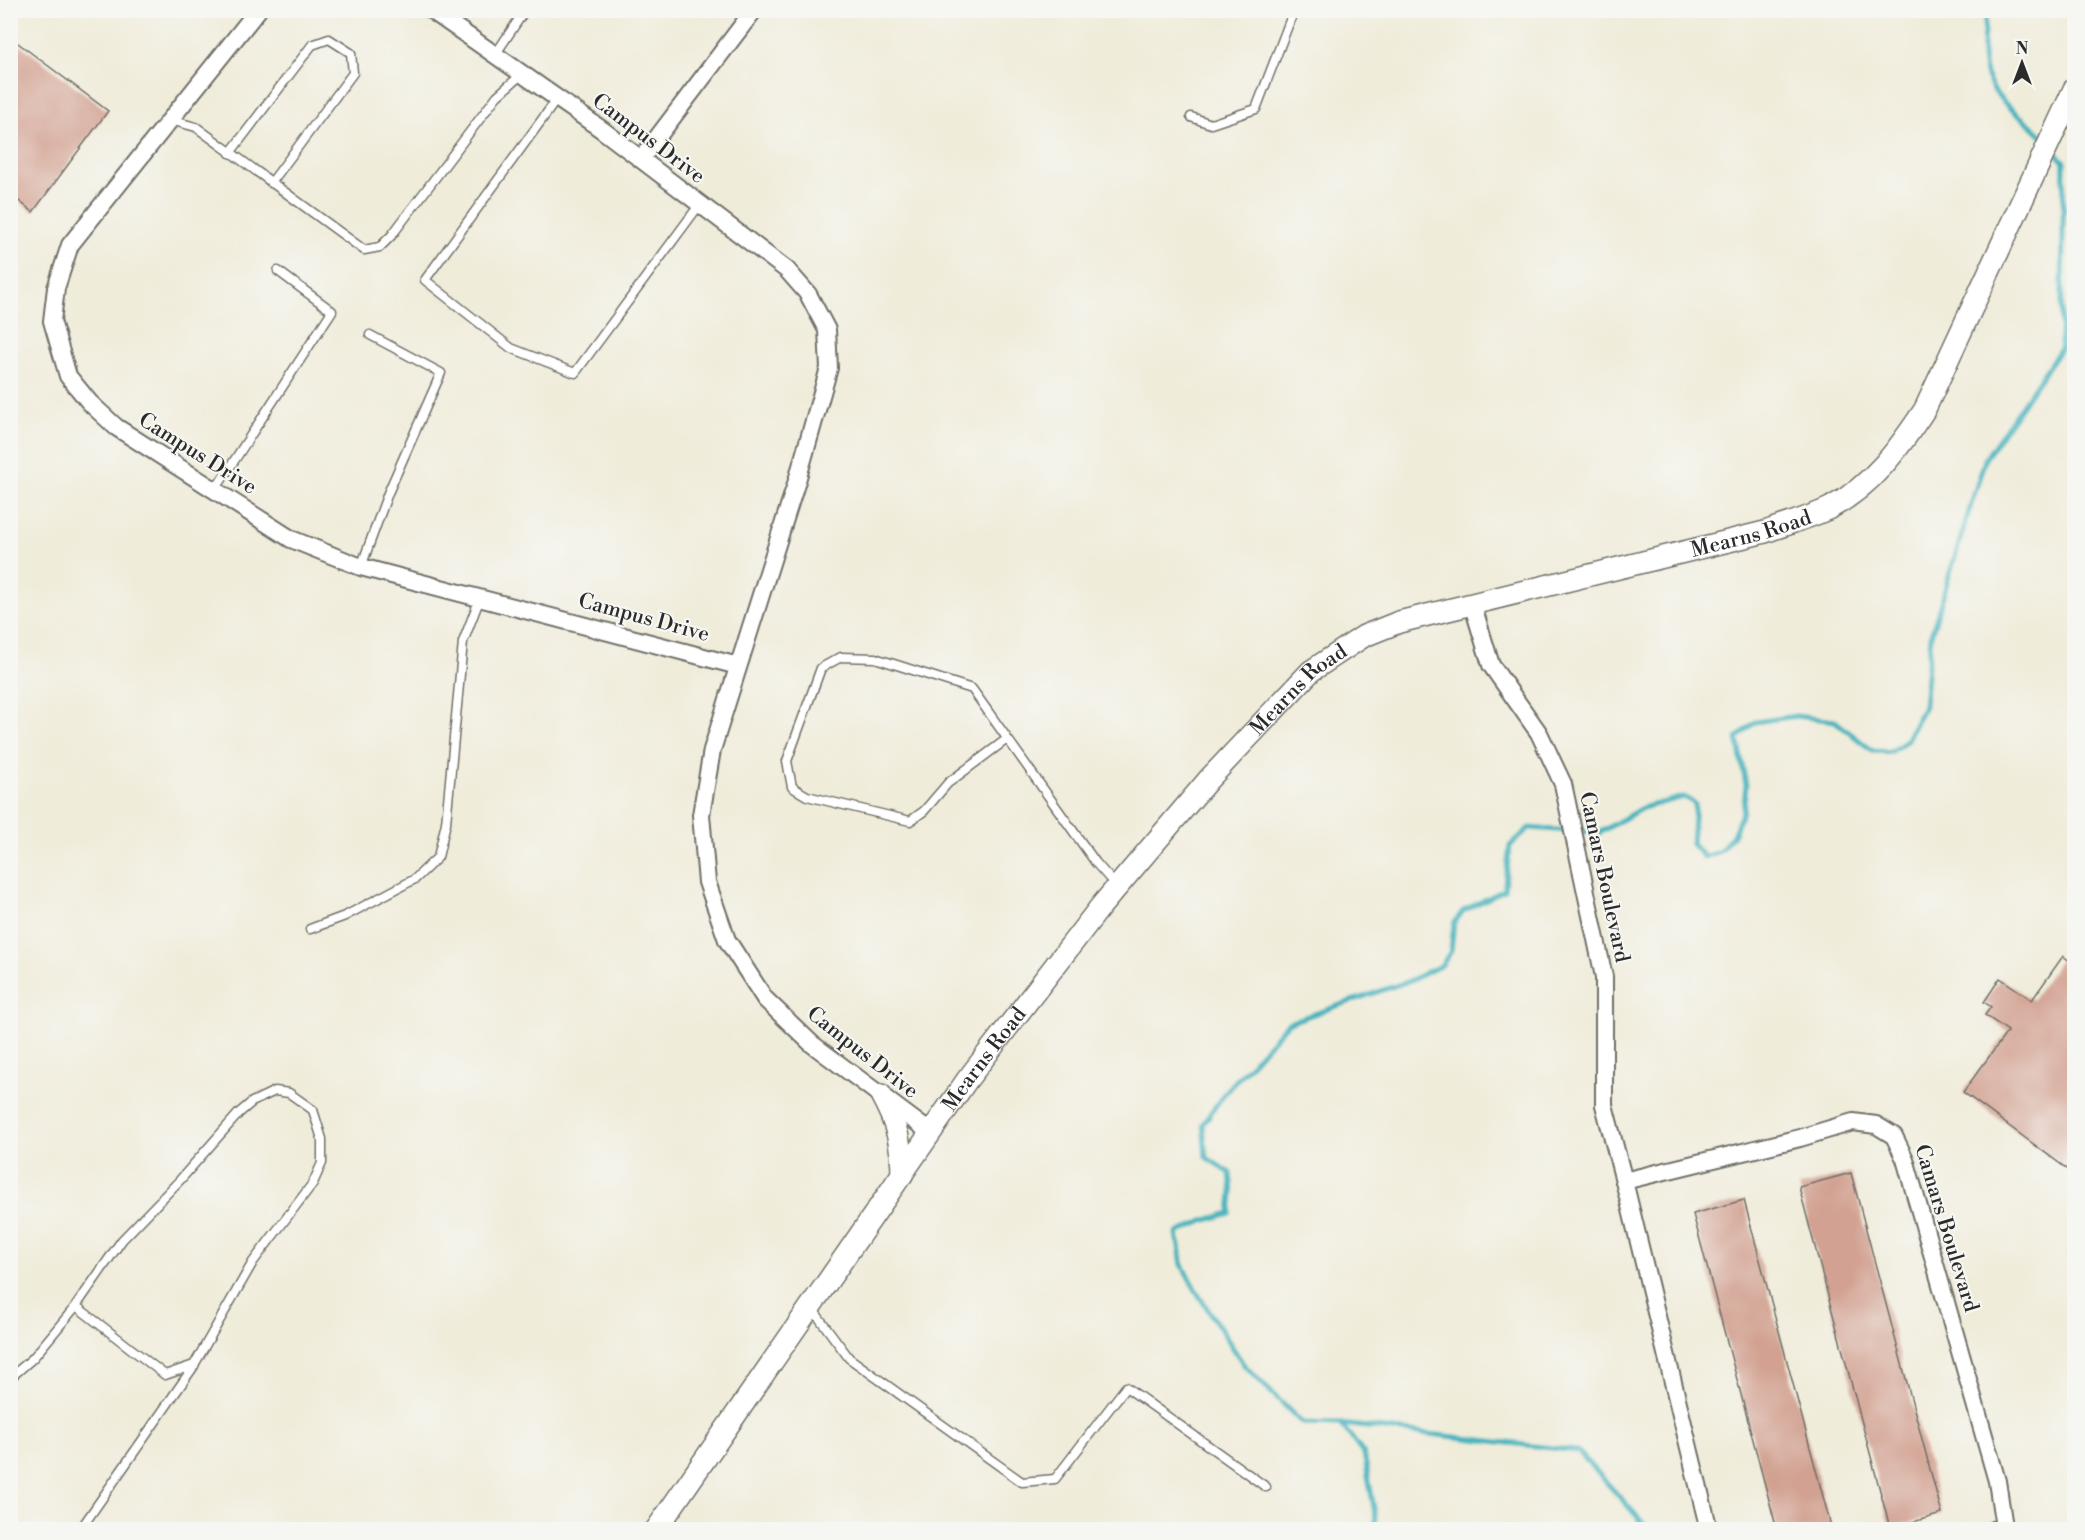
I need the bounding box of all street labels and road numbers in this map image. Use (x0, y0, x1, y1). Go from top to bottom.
street label: Campus Drive (587, 88, 710, 190)
street label: Campus Drive (134, 407, 261, 501)
street label: Mearns Road (1688, 505, 1815, 564)
street label: Campus Drive (575, 588, 712, 648)
street label: Mearns Road (1245, 639, 1352, 742)
street label: Camars Boulevard (1573, 790, 1635, 965)
street label: Campus Drive (801, 1001, 923, 1104)
street label: Mearns Road (937, 1002, 1032, 1117)
street label: Camars Boulevard (1908, 1141, 1984, 1315)

